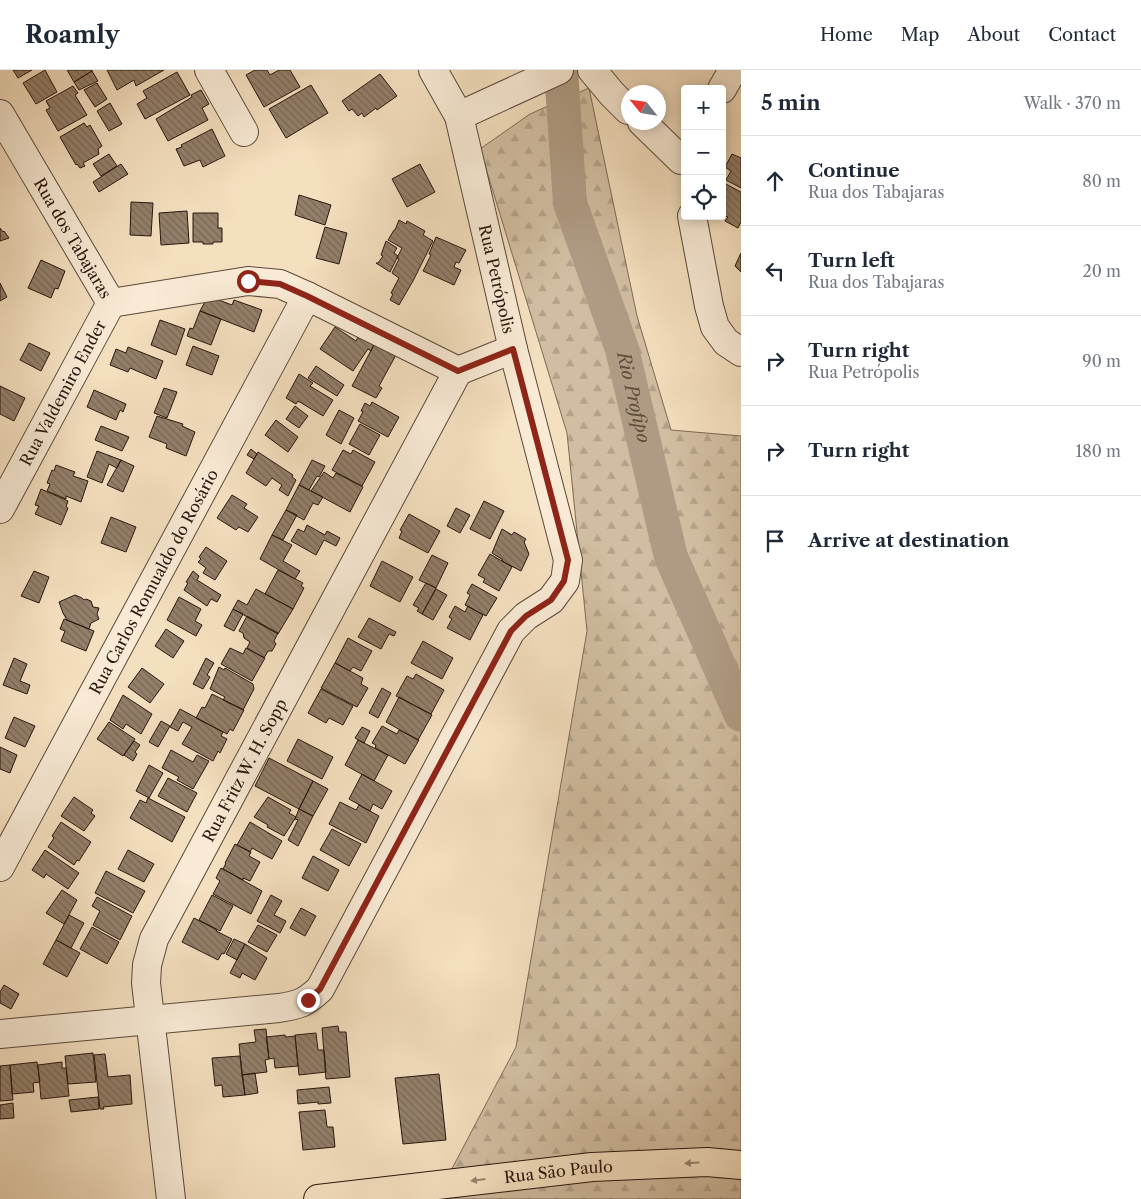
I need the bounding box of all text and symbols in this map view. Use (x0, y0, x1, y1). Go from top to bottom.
text: Roamly (25, 20, 119, 49)
text: Home (820, 24, 873, 46)
text: Map (901, 24, 939, 46)
text: About (967, 24, 1020, 46)
text: Contact (1048, 24, 1116, 46)
north arrow (621, 85, 666, 130)
map controls (681, 85, 726, 220)
button: + (681, 85, 726, 130)
text: 5 min (761, 90, 821, 115)
text: Walk · 370 m (1024, 93, 1121, 113)
button: − (681, 130, 726, 175)
text: Continue (808, 159, 900, 182)
icon: ahead (761, 167, 789, 195)
text: 80 m (1082, 171, 1121, 191)
street label: Rua dos Tabajaras (30, 174, 116, 302)
button: locate (681, 175, 726, 220)
text: Rua dos Tabajaras (808, 182, 944, 202)
street label: Rua Petrópolis (475, 222, 519, 336)
text: Turn left (808, 249, 895, 272)
icon: left (761, 257, 789, 285)
text: 20 m (1082, 261, 1121, 281)
route start (237, 270, 260, 293)
text: Rua dos Tabajaras (808, 272, 944, 292)
street label: Rua Valdemiro Ender (15, 316, 110, 469)
text: Turn right (808, 339, 909, 362)
icon: right (761, 347, 789, 375)
water label: Rio Profipo (612, 348, 655, 445)
text: 90 m (1082, 351, 1121, 371)
text: Rua Petrópolis (808, 362, 919, 382)
icon: right (761, 437, 789, 465)
text: Turn right (808, 439, 909, 462)
text: 180 m (1075, 441, 1121, 461)
street label: Rua Carlos Romualdo do Rosário (85, 465, 222, 698)
icon: arrive (761, 527, 789, 555)
text: Arrive at destination (808, 529, 1009, 552)
street label: Rua Fritz W. H. Sopp (198, 695, 291, 845)
route end (297, 989, 320, 1012)
street label: Rua São Paulo (503, 1156, 613, 1187)
one-way arrow (684, 1159, 700, 1167)
one-way arrow (470, 1176, 486, 1184)

